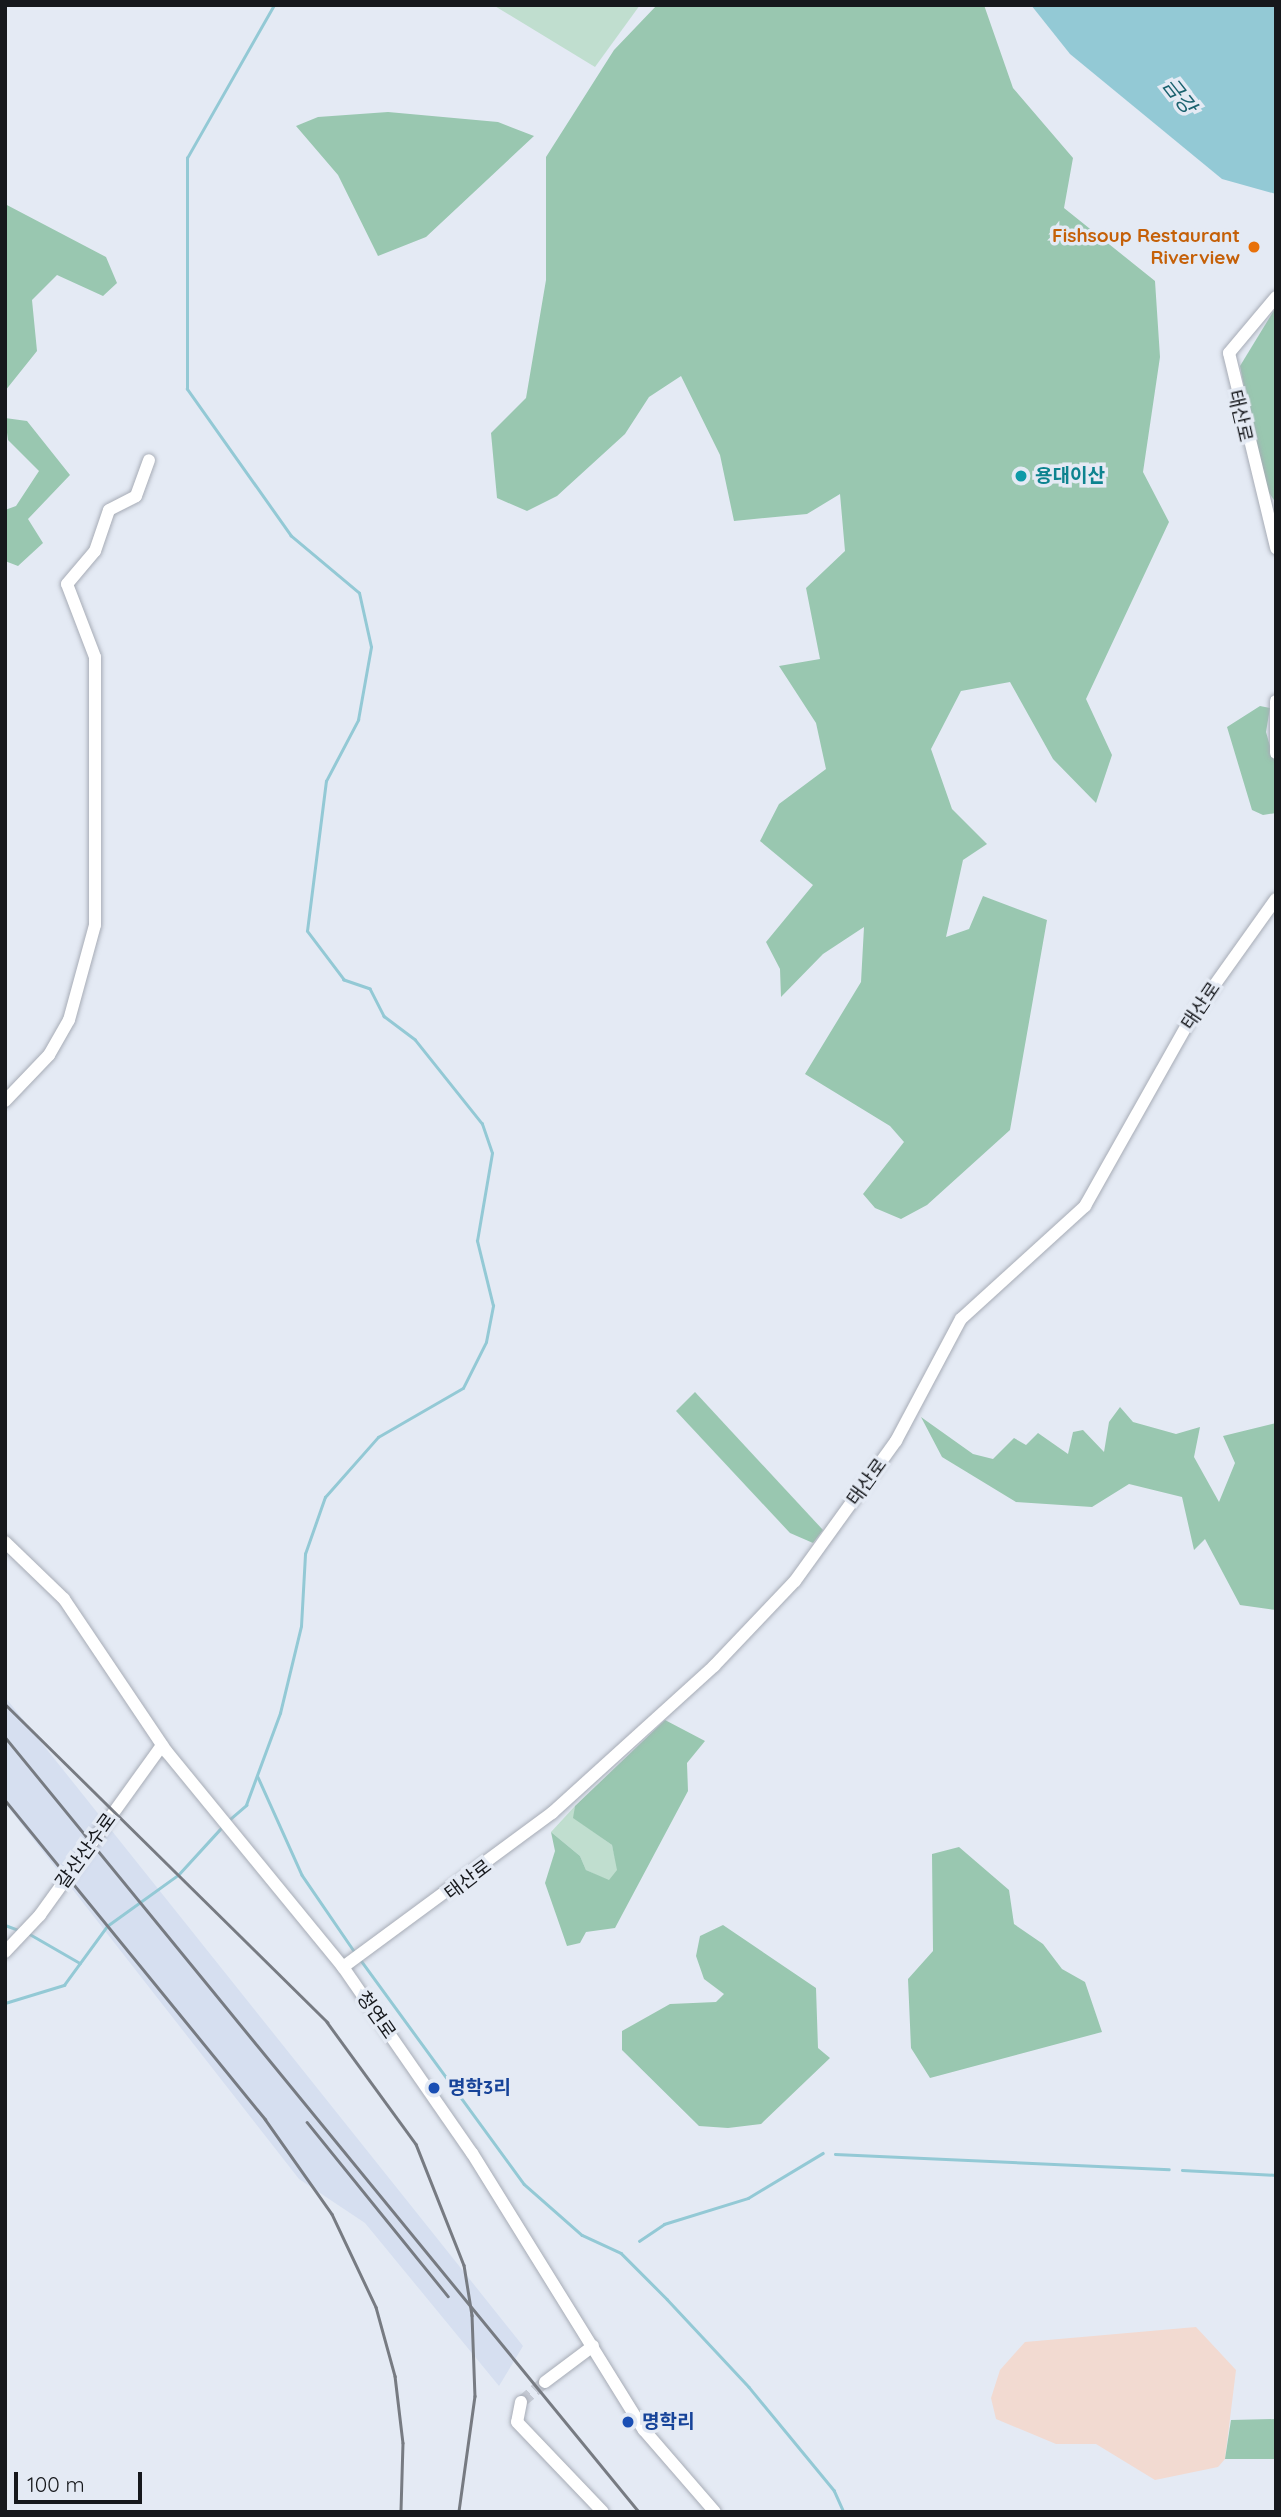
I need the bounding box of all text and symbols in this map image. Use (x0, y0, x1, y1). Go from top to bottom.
water label: 금강 (1158, 72, 1202, 118)
place label: Fishsoup Restaurant Riverview (1052, 225, 1240, 269)
marker: Fishsoup Restaurant Riverview (1246, 239, 1262, 255)
street label: 태산로 (1223, 388, 1257, 444)
place label: 용대이산 (1035, 465, 1105, 487)
marker: 용대이산 (1013, 468, 1029, 484)
street label: 태산로 (1177, 978, 1225, 1034)
street label: 태산로 (842, 1454, 892, 1510)
street label: 갈산산수로 (51, 1809, 121, 1893)
street label: 태산로 (440, 1855, 496, 1905)
street label: 청연로 (352, 1987, 400, 2043)
place label: 명학3리 (448, 2077, 511, 2099)
marker: 명학3리 (426, 2080, 442, 2096)
place label: 명학리 (642, 2411, 694, 2433)
marker: 명학리 (620, 2414, 636, 2430)
scale bar (18, 2458, 145, 2502)
text: 100 m (27, 2471, 85, 2497)

